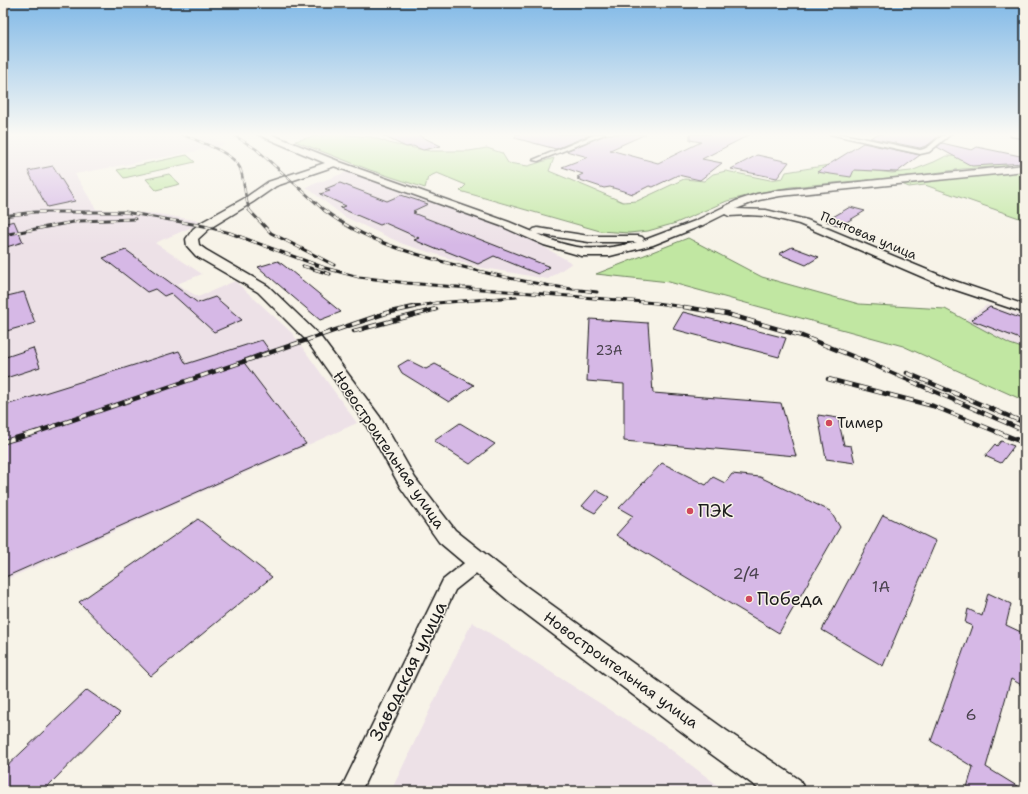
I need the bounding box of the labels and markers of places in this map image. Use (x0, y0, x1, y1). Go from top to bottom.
place label: Тимер (837, 413, 883, 433)
marker: Тимер (824, 418, 834, 428)
place label: ПЭК (698, 499, 734, 523)
marker: ПЭК (685, 506, 695, 516)
place label: Победа (757, 587, 823, 611)
marker: Победа (744, 594, 754, 604)

